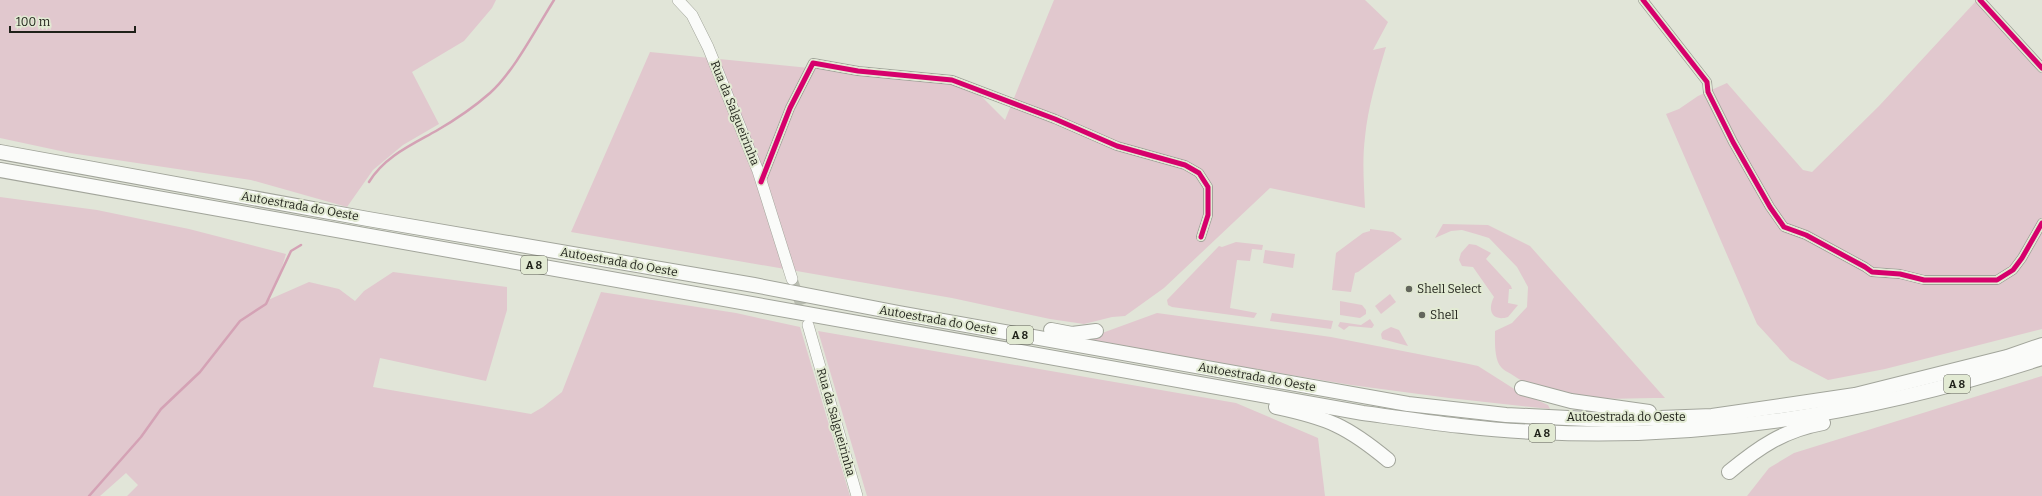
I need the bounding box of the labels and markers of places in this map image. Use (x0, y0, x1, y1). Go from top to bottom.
place label: Shell Select (1417, 282, 1482, 296)
marker: Shell Select (1404, 284, 1414, 294)
place label: Shell (1430, 308, 1459, 322)
marker: Shell (1417, 310, 1427, 320)

